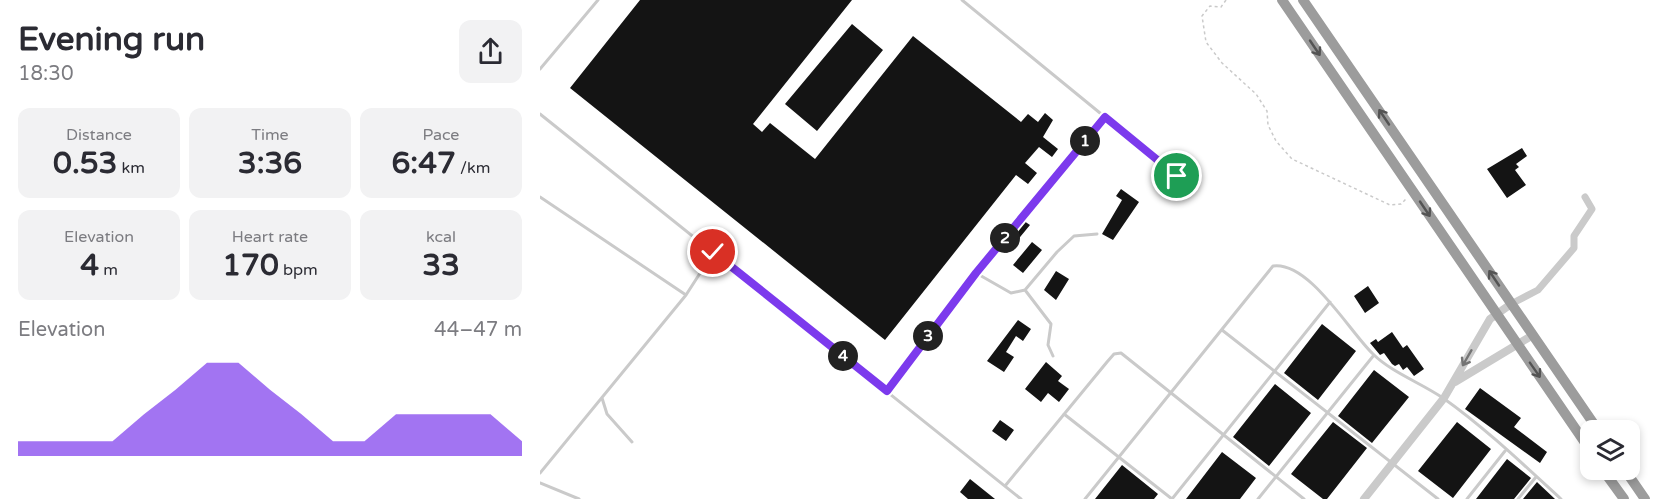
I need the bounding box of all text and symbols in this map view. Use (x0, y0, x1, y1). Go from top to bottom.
text: Evening run (18, 20, 205, 59)
button: share (459, 20, 522, 83)
one-way arrow (1309, 40, 1321, 56)
text: 18:30 (18, 62, 73, 86)
one-way arrow (1377, 109, 1390, 126)
text: Distance (66, 125, 132, 145)
text: Time (251, 125, 289, 145)
text: Pace (423, 125, 459, 145)
pin: 1 (1070, 126, 1100, 156)
text: 1 (1080, 131, 1090, 151)
text: 0.53 (53, 145, 117, 182)
text: 3:36 (238, 145, 302, 182)
text: 6:47 (392, 145, 456, 182)
pin (1151, 150, 1202, 201)
text: km (117, 158, 145, 178)
text: /km (456, 158, 490, 178)
icon: arrive (1160, 159, 1193, 192)
one-way arrow (1419, 201, 1431, 217)
pin: 2 (990, 223, 1020, 253)
pin (687, 226, 738, 277)
text: Elevation (64, 227, 134, 247)
text: Heart rate (232, 227, 308, 247)
text: kcal (426, 227, 456, 247)
text: 2 (1000, 228, 1010, 248)
icon: check (696, 235, 729, 268)
text: 4 (80, 247, 99, 284)
text: 170 (222, 247, 279, 284)
text: 33 (422, 247, 460, 284)
text: m (99, 260, 118, 280)
text: bpm (279, 260, 318, 280)
one-way arrow (1488, 271, 1500, 287)
text: Elevation (18, 318, 105, 342)
text: 44–47 m (434, 318, 522, 342)
pin: 3 (913, 321, 943, 351)
text: 3 (923, 326, 933, 346)
pin: 4 (828, 341, 858, 371)
text: 4 (838, 346, 848, 366)
one-way arrow (1461, 349, 1473, 366)
one-way arrow (1529, 361, 1541, 378)
map controls (1580, 420, 1640, 480)
button: layers (1580, 420, 1640, 480)

